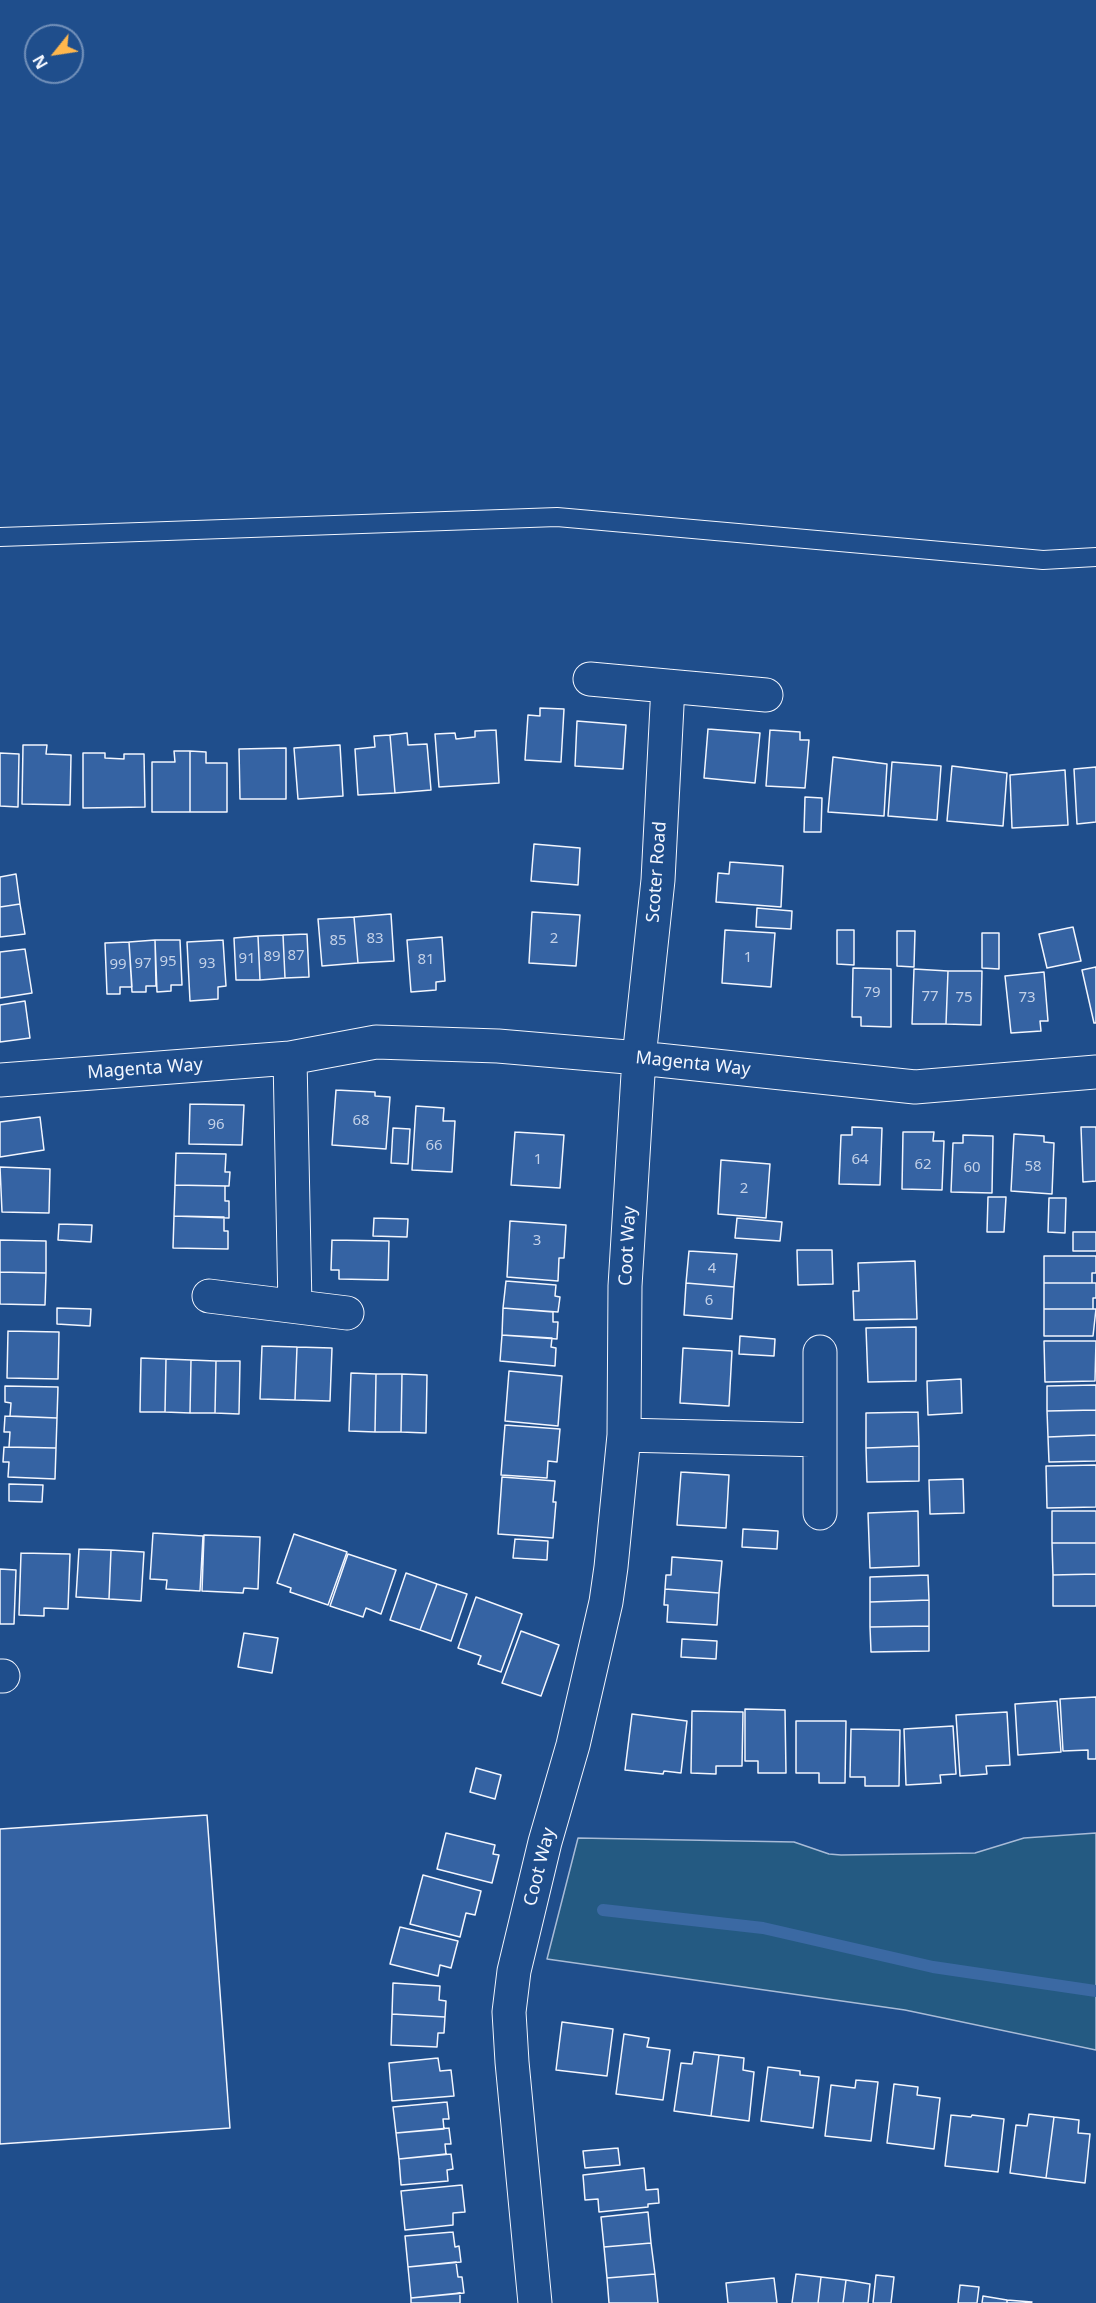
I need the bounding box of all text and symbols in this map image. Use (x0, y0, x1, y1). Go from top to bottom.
north arrow (24, 24, 84, 84)
text: N (27, 51, 53, 73)
street label: Scoter Road (643, 821, 671, 923)
house number: 83 (366, 930, 384, 948)
house number: 2 (550, 930, 558, 948)
house number: 85 (329, 932, 347, 950)
house number: 87 (287, 947, 305, 965)
house number: 89 (263, 948, 281, 966)
house number: 1 (744, 949, 752, 967)
house number: 91 (238, 950, 256, 968)
house number: 81 (417, 951, 435, 969)
house number: 95 (159, 953, 177, 971)
house number: 97 (134, 955, 152, 973)
house number: 93 (198, 955, 216, 973)
house number: 99 (109, 956, 127, 974)
house number: 79 (863, 984, 881, 1002)
house number: 77 (921, 988, 939, 1006)
house number: 75 (955, 989, 973, 1007)
house number: 73 (1018, 989, 1036, 1007)
street label: Magenta Way (634, 1047, 752, 1081)
street label: Magenta Way (87, 1054, 203, 1084)
house number: 68 (352, 1112, 370, 1130)
house number: 96 (207, 1116, 225, 1134)
house number: 66 (425, 1137, 443, 1155)
house number: 1 (534, 1151, 542, 1169)
house number: 64 (851, 1151, 869, 1169)
house number: 62 (914, 1156, 932, 1174)
house number: 58 (1024, 1158, 1042, 1176)
house number: 60 (963, 1159, 981, 1177)
house number: 2 (740, 1180, 748, 1198)
street label: Coot Way (615, 1205, 641, 1287)
house number: 3 (533, 1232, 541, 1250)
house number: 4 (708, 1260, 716, 1278)
house number: 6 (705, 1292, 713, 1310)
street label: Coot Way (520, 1826, 560, 1908)

